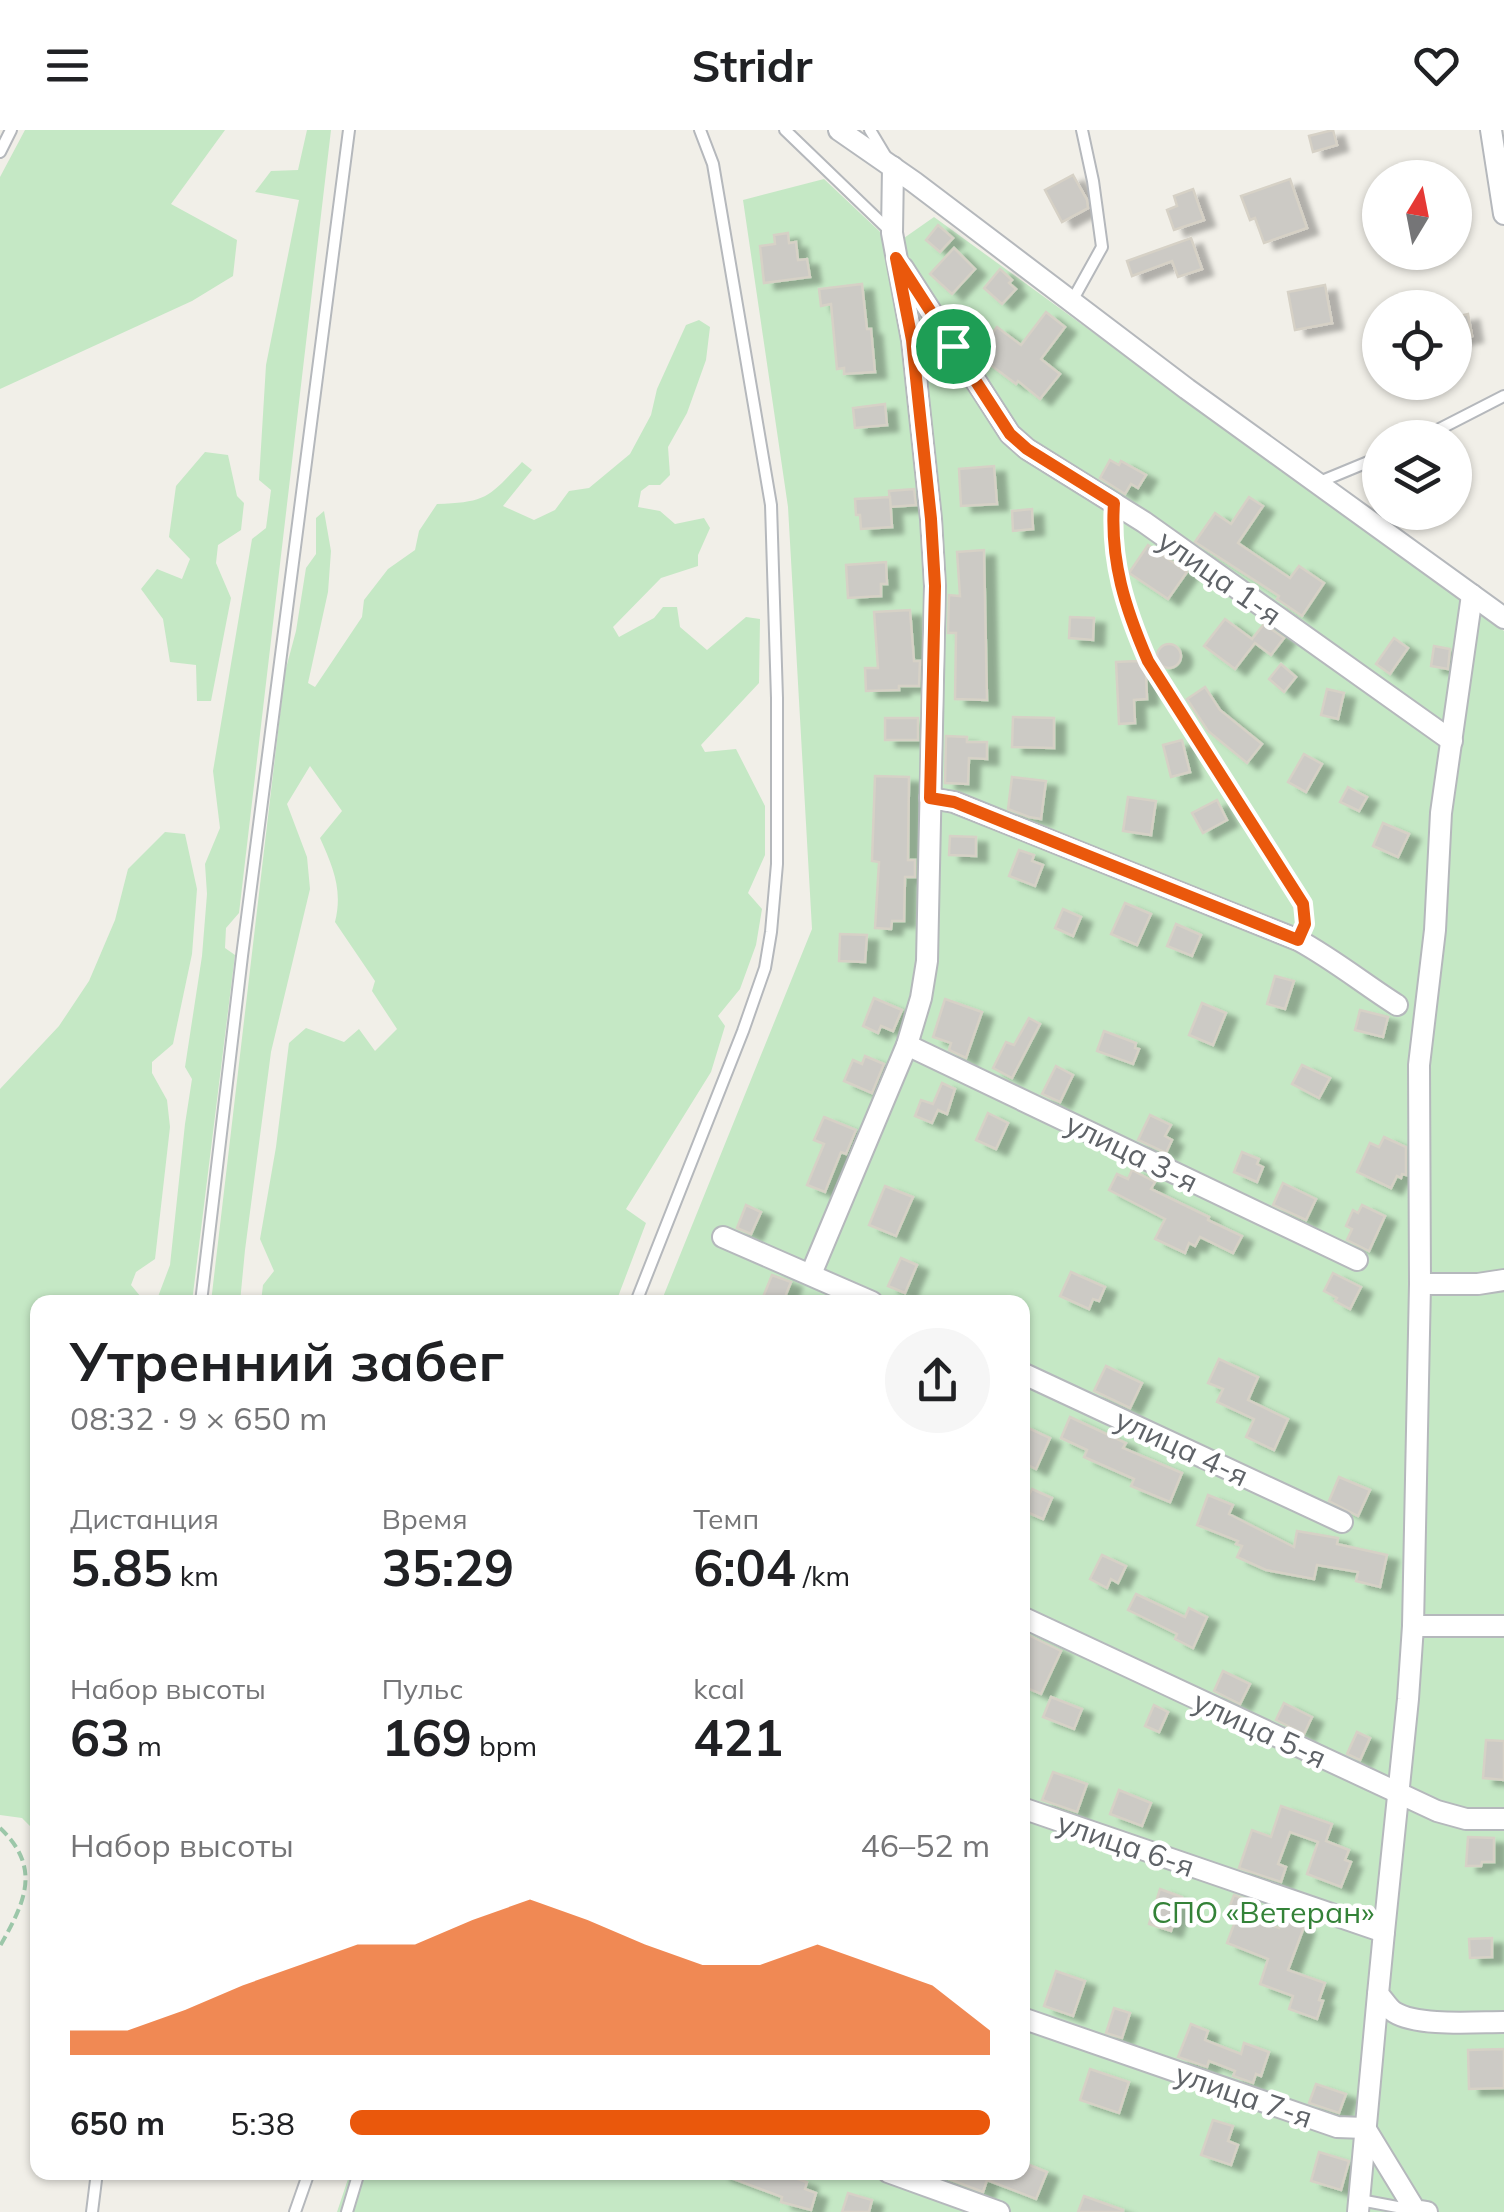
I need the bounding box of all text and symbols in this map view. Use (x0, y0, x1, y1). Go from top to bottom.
text: Stridr (692, 37, 812, 93)
icon: menu (40, 38, 95, 93)
icon: heart (1409, 38, 1464, 93)
north arrow (1362, 160, 1472, 270)
map controls (1362, 160, 1472, 530)
button: locate (1362, 290, 1472, 400)
pin (911, 304, 996, 389)
icon: arrive (926, 319, 981, 374)
button: layers (1362, 420, 1472, 530)
street label: улица 1-я (1151, 521, 1289, 633)
street label: улица 3-я (1060, 1104, 1204, 1200)
text: Утренний забег (70, 1326, 504, 1395)
button: share (885, 1328, 990, 1433)
text: 08:32 · 9 × 650 m (70, 1398, 327, 1438)
street label: улица 4-я (1109, 1400, 1255, 1494)
text: Дистанция (70, 1501, 219, 1536)
text: Время (382, 1501, 468, 1536)
text: Темп (693, 1501, 759, 1536)
text: 5.85 (70, 1536, 172, 1599)
text: 35:29 (382, 1536, 514, 1599)
text: 6:04 (693, 1536, 796, 1599)
text: km (172, 1558, 219, 1593)
text: /km (796, 1558, 850, 1593)
text: Набор высоты (70, 1671, 266, 1706)
text: Пульс (382, 1671, 463, 1706)
text: kcal (693, 1671, 745, 1706)
street label: улица 5-я (1187, 1682, 1333, 1776)
text: 63 (70, 1706, 130, 1769)
text: 169 (382, 1706, 472, 1769)
text: 421 (693, 1706, 783, 1769)
text: m (130, 1728, 162, 1763)
text: bpm (472, 1728, 537, 1763)
street label: улица 6-я (1052, 1803, 1200, 1885)
text: Набор высоты (70, 1825, 294, 1865)
text: 46–52 m (861, 1825, 990, 1865)
park label: СПО «Ветеран» (1152, 1893, 1374, 1931)
street label: улица 7-я (1170, 2054, 1318, 2136)
text: 650 m (70, 2103, 165, 2143)
text: 5:38 (230, 2103, 295, 2143)

